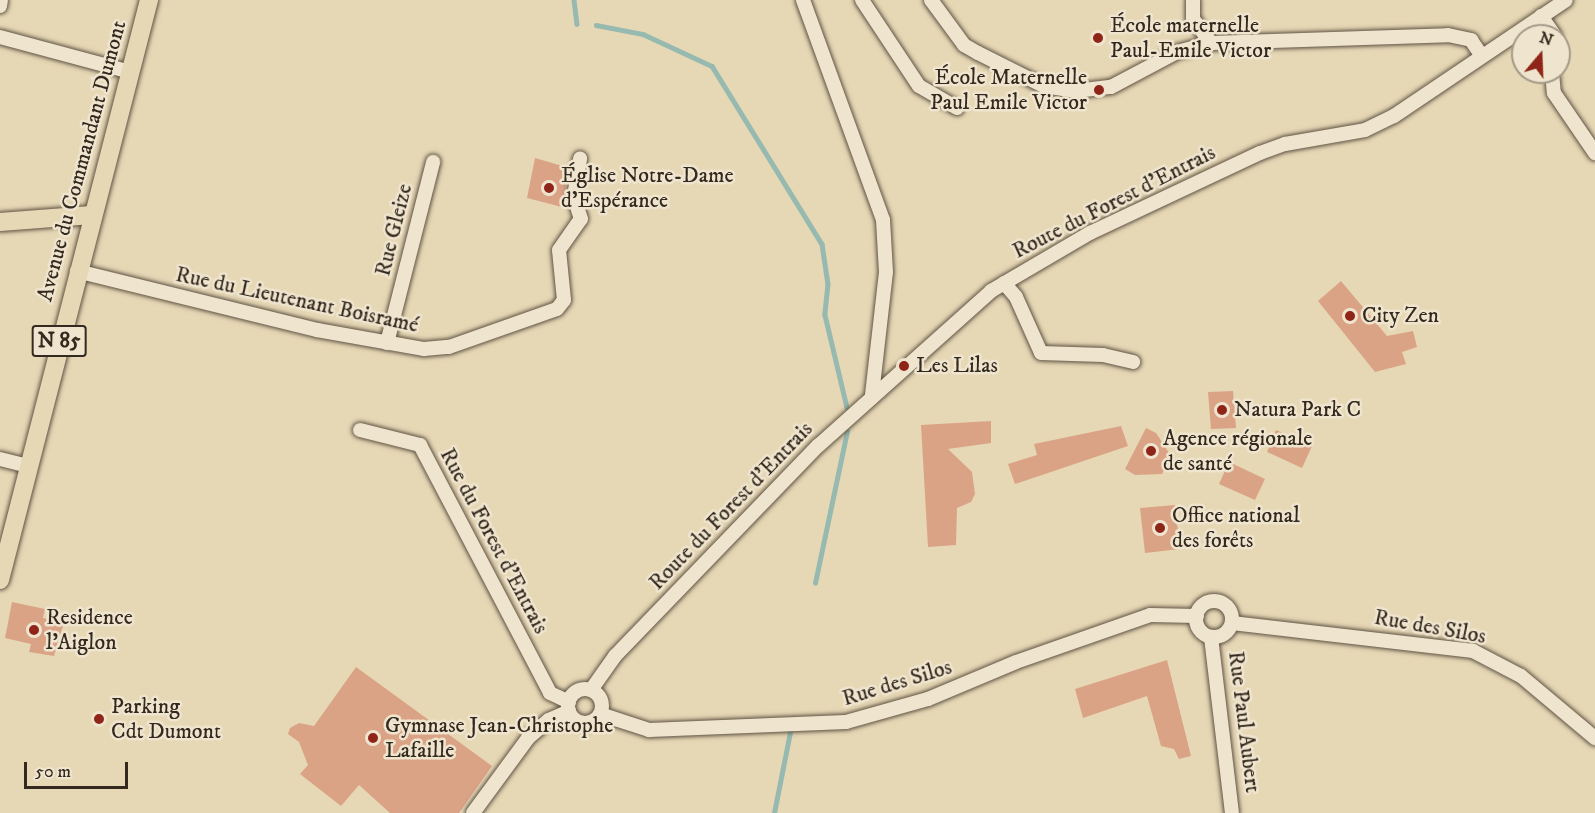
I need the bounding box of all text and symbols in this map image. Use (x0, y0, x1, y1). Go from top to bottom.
place label: École maternelle Paul-Emile Victor (1110, 12, 1271, 63)
street label: Avenue du Commandant Dumont (32, 18, 132, 304)
north arrow (1511, 24, 1571, 84)
text: N (1537, 27, 1556, 50)
marker: École maternelle Paul-Emile Victor (1091, 31, 1105, 45)
place label: École Maternelle Paul Emile Victor (930, 64, 1087, 116)
marker: École Maternelle Paul Emile Victor (1092, 83, 1106, 97)
street label: Route du Forest d'Entrais (1008, 139, 1220, 265)
place label: Église Notre-Dame d'Espérance (561, 162, 734, 214)
street label: Rue Gleize (370, 181, 418, 279)
marker: Église Notre-Dame d'Espérance (542, 181, 556, 195)
street label: Rue du Lieutenant Boisramé (173, 261, 421, 339)
place label: City Zen (1362, 303, 1439, 329)
marker: City Zen (1343, 309, 1357, 323)
road number: N 85 (31, 323, 88, 359)
place label: Les Lilas (916, 353, 998, 379)
marker: Les Lilas (897, 359, 911, 373)
place label: Natura Park C (1234, 397, 1361, 423)
marker: Natura Park C (1215, 403, 1229, 417)
street label: Route du Forest d'Entrais (644, 416, 818, 596)
place label: Agence régionale de santé (1163, 425, 1312, 476)
street label: Rue du Forest d'Entrais (434, 444, 554, 638)
marker: Agence régionale de santé (1144, 444, 1158, 458)
place label: Office national des forêts (1172, 502, 1300, 554)
marker: Office national des forêts (1153, 521, 1167, 535)
place label: Residence l'Aiglon (46, 604, 133, 656)
street label: Rue des Silos (1372, 604, 1488, 650)
marker: Residence l'Aiglon (27, 623, 41, 637)
street label: Rue Paul Aubert (1222, 650, 1266, 794)
street label: Rue des Silos (839, 654, 955, 712)
place label: Parking Cdt Dumont (111, 693, 221, 744)
marker: Parking Cdt Dumont (92, 712, 106, 726)
place label: Gymnase Jean-Christophe Lafaille (385, 712, 613, 764)
marker: Gymnase Jean-Christophe Lafaille (366, 731, 380, 745)
scale bar (27, 750, 130, 788)
text: 50 m (35, 761, 71, 783)

